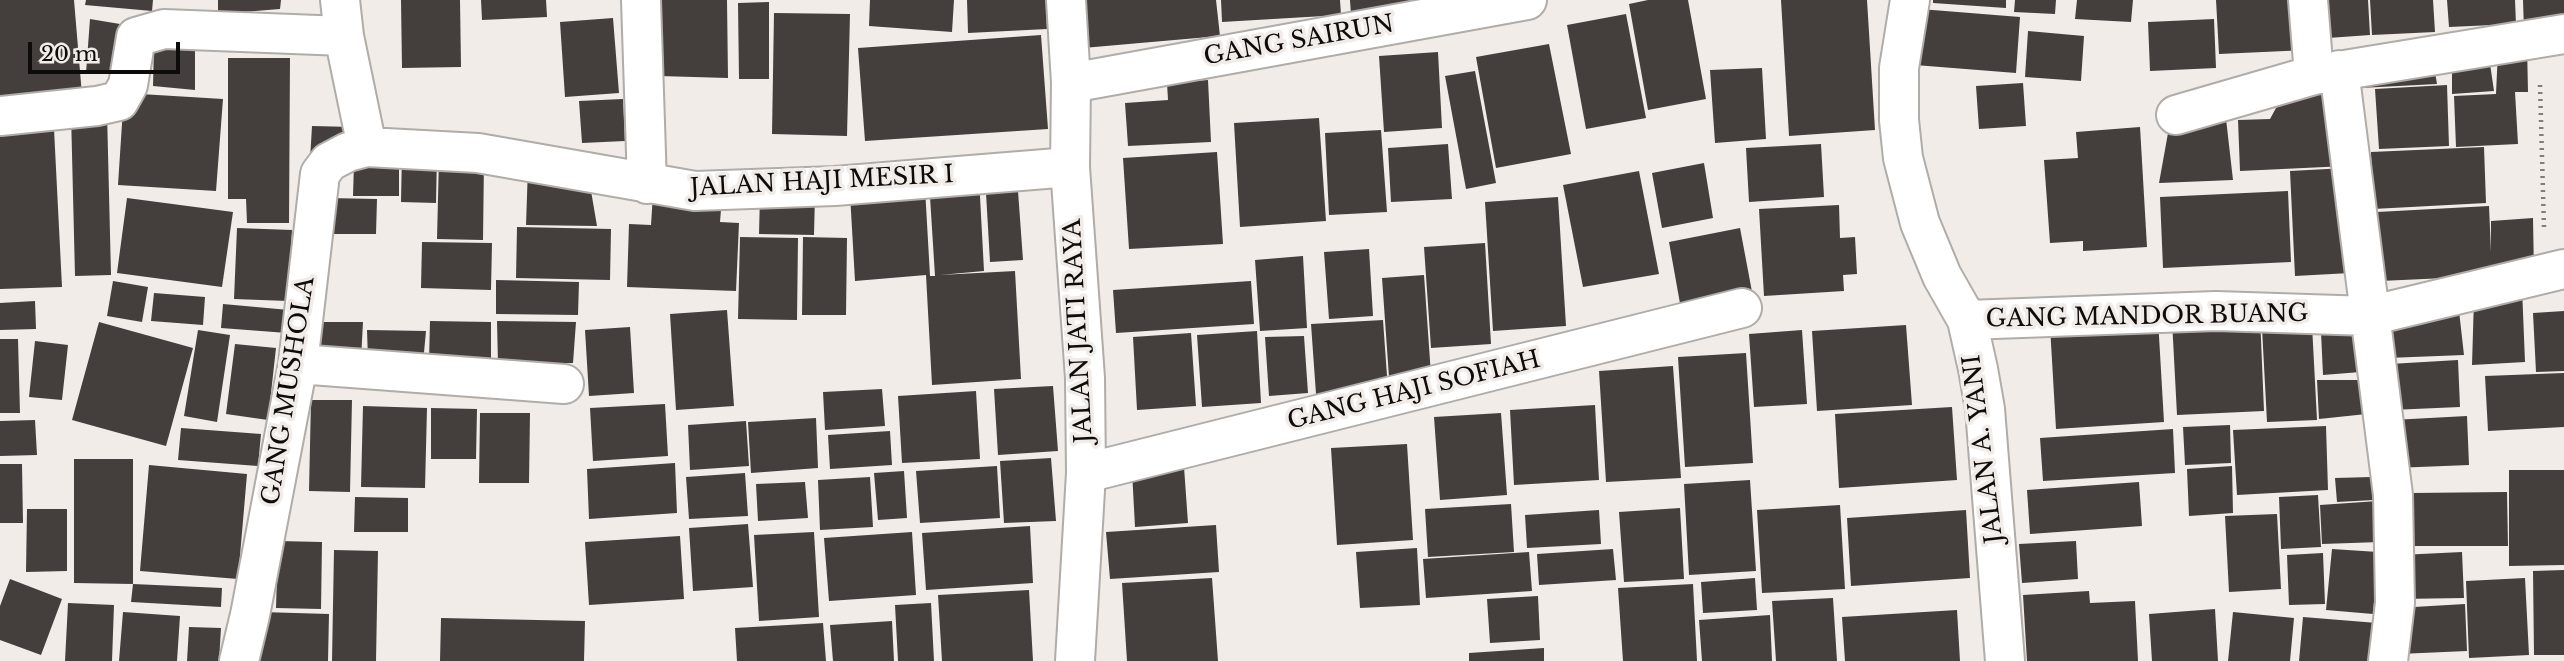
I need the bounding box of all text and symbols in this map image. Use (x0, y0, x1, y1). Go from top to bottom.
street label: GANG SAIRUN (1202, 10, 1396, 72)
scale bar (32, 28, 184, 72)
text: 20 m (41, 41, 98, 67)
street label: JALAN HAJI MESIR I (689, 161, 955, 203)
street label: JALAN JATI RAYA (1059, 218, 1099, 444)
street label: GANG MUSHOLA (257, 275, 321, 507)
street label: GANG MANDOR BUANG (1985, 300, 2309, 334)
street label: GANG HAJI SOFIAH (1285, 346, 1543, 436)
street label: JALAN A. YANI (1958, 353, 2010, 545)

